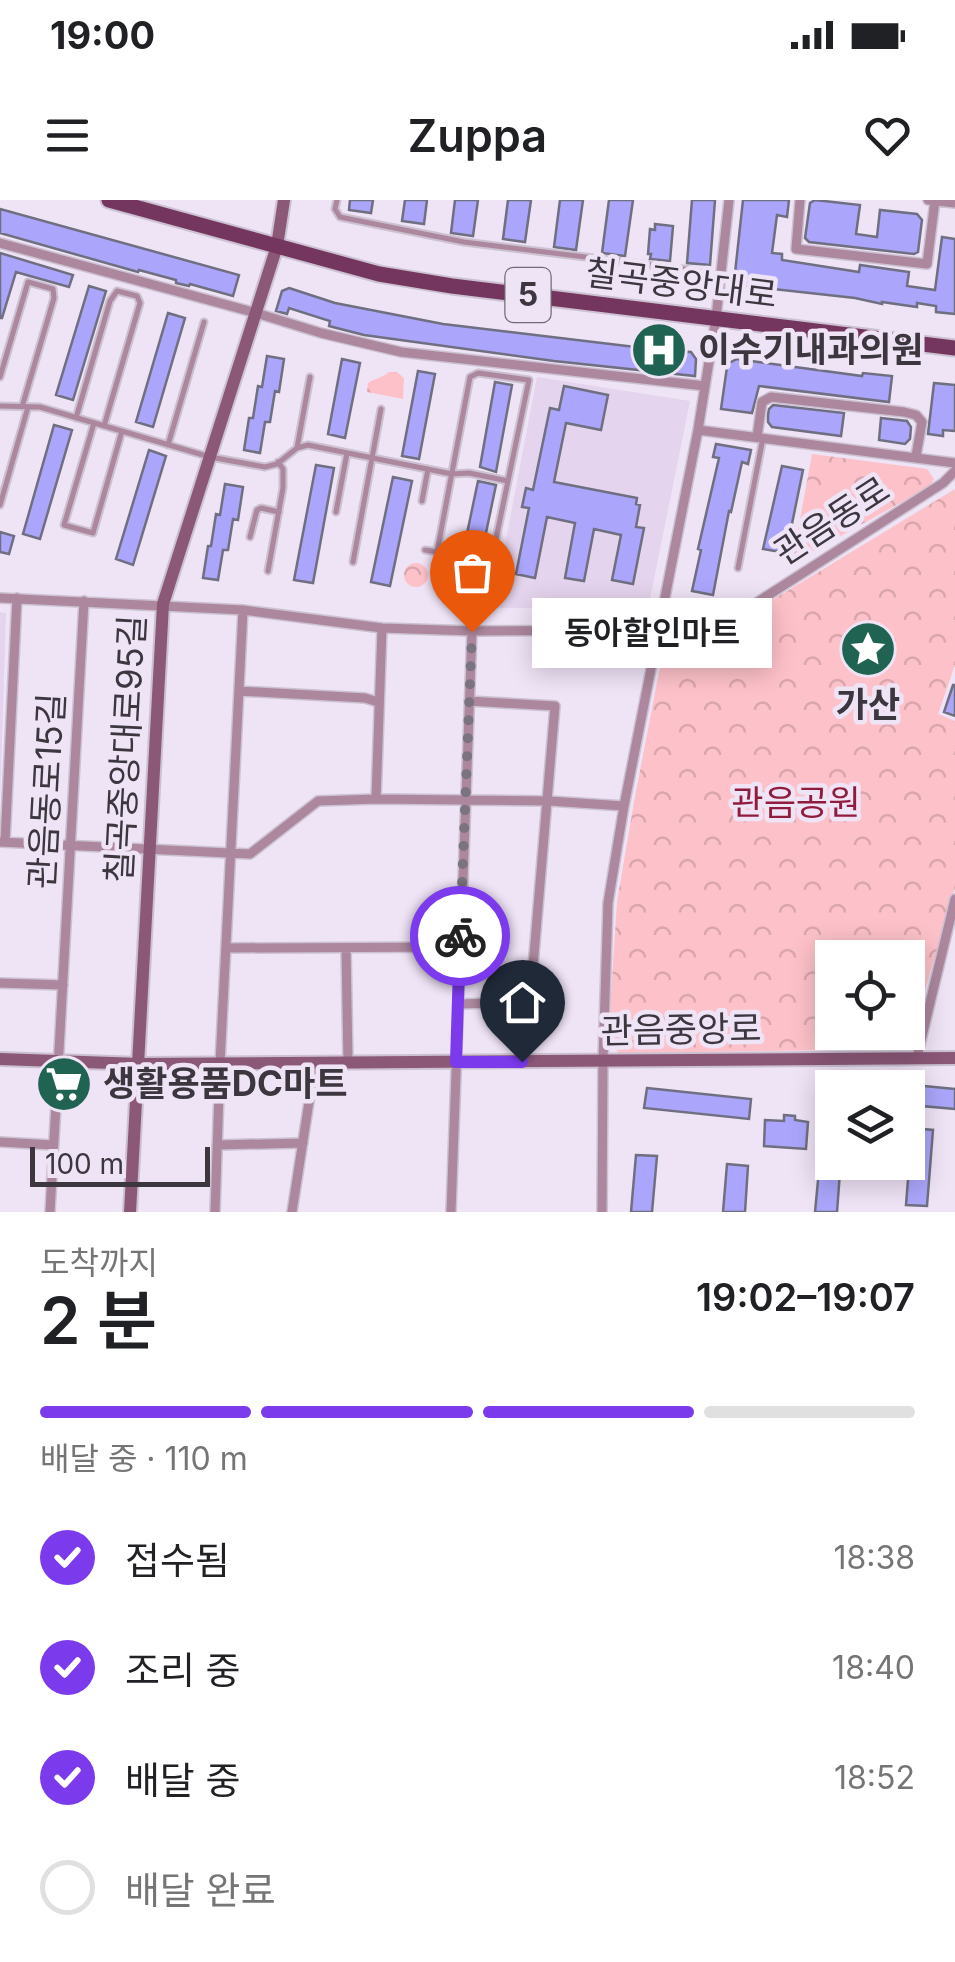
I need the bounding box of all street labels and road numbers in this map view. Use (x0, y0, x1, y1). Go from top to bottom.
street label: 칠곡중앙대로 (583, 250, 780, 316)
road number: 5 (506, 268, 550, 322)
street label: 관음동로 (766, 467, 897, 573)
street label: 칠곡중앙대로95길 (97, 614, 153, 884)
street label: 관음동로15길 (20, 692, 72, 890)
street label: 관음중앙로 (600, 1007, 762, 1051)

